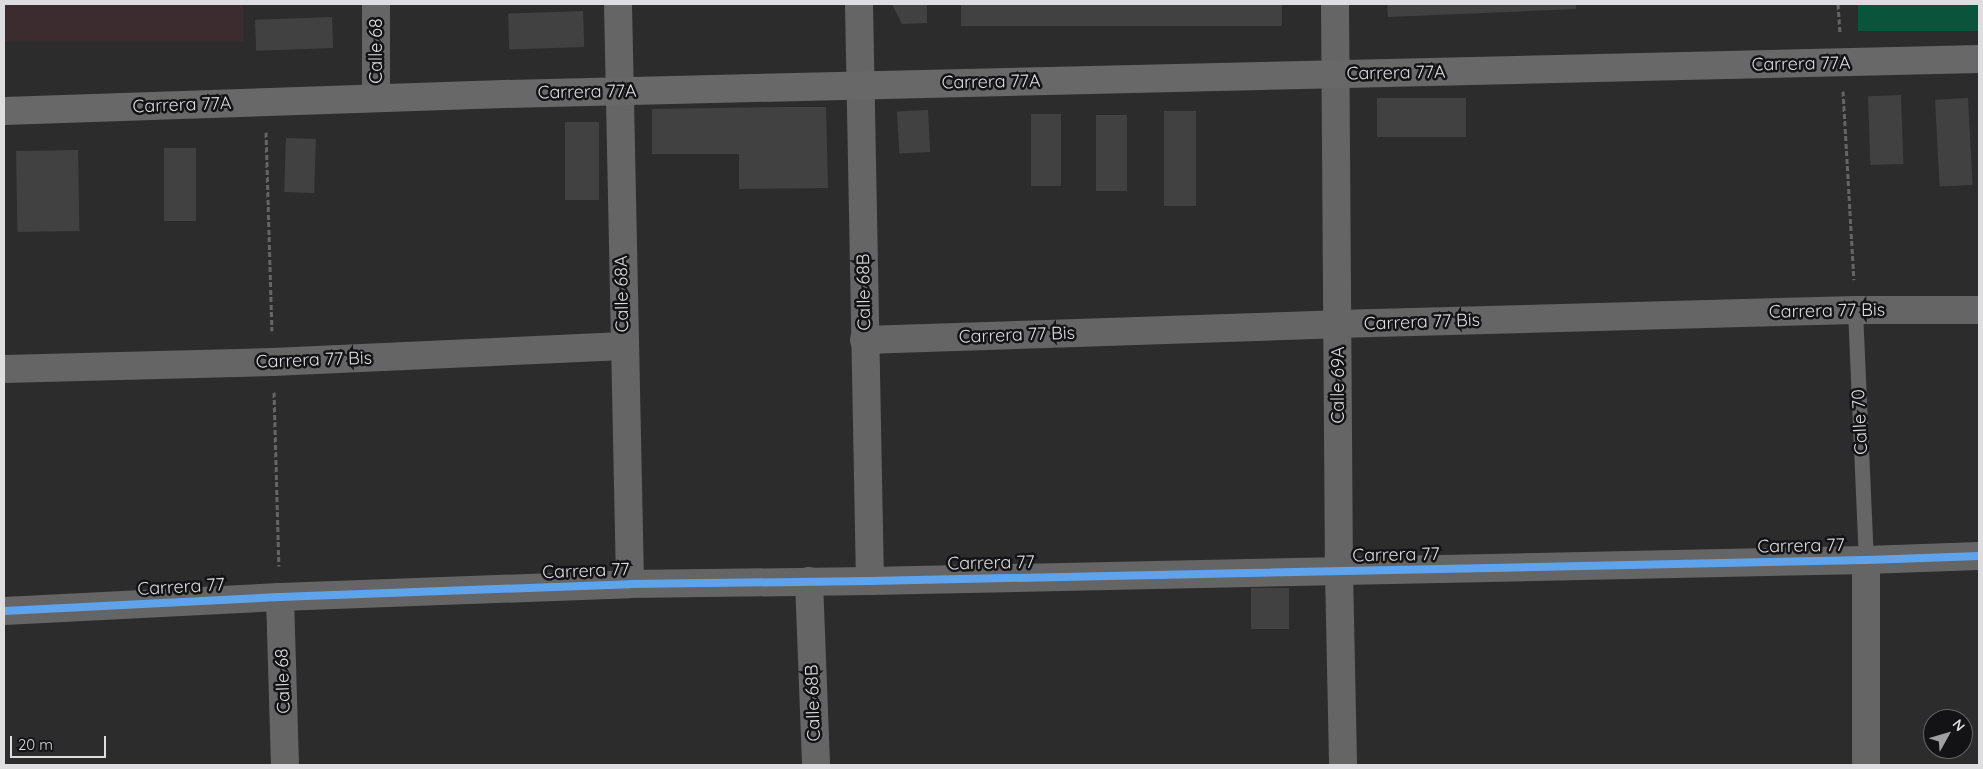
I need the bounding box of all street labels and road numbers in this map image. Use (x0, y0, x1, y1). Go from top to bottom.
street label: Calle 68 (365, 18, 387, 84)
street label: Carrera 77A (1751, 52, 1851, 76)
street label: Carrera 77A (1346, 61, 1446, 85)
street label: Carrera 77A (941, 70, 1041, 94)
street label: Carrera 77A (537, 80, 637, 104)
street label: Carrera 77A (132, 92, 232, 118)
street label: Calle 68B (853, 253, 875, 331)
street label: Calle 68A (611, 255, 633, 333)
street label: Carrera 77 Bis (1769, 299, 1885, 323)
street label: Carrera 77 Bis (1364, 309, 1480, 335)
street label: Carrera 77 Bis (959, 322, 1075, 348)
street label: Calle 69A (1327, 346, 1349, 424)
street label: Carrera 77 Bis (256, 347, 372, 373)
street label: Calle 70 (1847, 389, 1873, 455)
street label: Carrera 77 (1757, 534, 1845, 558)
street label: Carrera 77 (1352, 543, 1440, 567)
street label: Carrera 77 (947, 551, 1035, 575)
street label: Carrera 77 (542, 559, 630, 583)
street label: Carrera 77 (137, 574, 225, 600)
street label: Calle 68 (271, 648, 295, 714)
street label: Calle 68B (801, 664, 825, 742)

